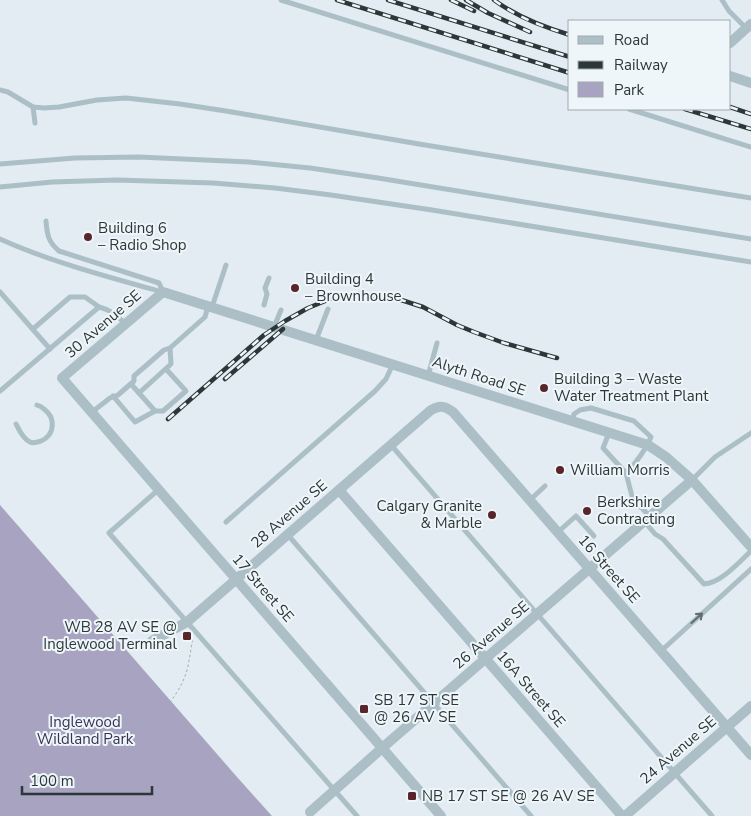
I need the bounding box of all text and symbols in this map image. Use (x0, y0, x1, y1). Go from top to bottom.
legend (568, 20, 731, 110)
text: Road (614, 30, 649, 50)
text: Railway (614, 55, 668, 75)
text: Park (614, 80, 644, 100)
place label: Building 6 – Radio Shop (98, 218, 187, 255)
marker: Building 6 – Radio Shop (82, 231, 94, 243)
place label: Building 4 – Brownhouse (305, 269, 402, 306)
marker: Building 4 – Brownhouse (289, 282, 301, 294)
street label: 30 Avenue SE (61, 285, 145, 363)
street label: Alyth Road SE (430, 351, 528, 401)
place label: Building 3 – Waste Water Treatment Plant (554, 369, 709, 406)
marker: Building 3 – Waste Water Treatment Plant (538, 382, 550, 394)
place label: William Morris (570, 460, 670, 480)
marker: William Morris (554, 464, 566, 476)
street label: 28 Avenue SE (247, 475, 331, 553)
place label: Berkshire Contracting (597, 492, 675, 529)
place label: Calgary Granite & Marble (376, 496, 482, 533)
marker: Berkshire Contracting (581, 505, 593, 517)
marker: Calgary Granite & Marble (486, 509, 498, 521)
street label: 16 Street SE (574, 531, 644, 607)
street label: 17 Street SE (228, 550, 298, 626)
street label: 26 Avenue SE (449, 596, 533, 674)
one-way arrow (691, 612, 704, 624)
place label: WB 28 AV SE @ Inglewood Terminal (43, 617, 178, 654)
marker: WB 28 AV SE @ Inglewood Terminal (181, 630, 193, 642)
street label: 16A Street SE (492, 646, 570, 732)
place label: SB 17 ST SE @ 26 AV SE (374, 690, 459, 727)
marker: SB 17 ST SE @ 26 AV SE (358, 703, 370, 715)
street label: 24 Avenue SE (636, 711, 720, 789)
park label: Inglewood Wildland Park (37, 712, 134, 749)
scale bar (22, 764, 152, 796)
text: 100 m (30, 771, 74, 791)
place label: NB 17 ST SE @ 26 AV SE (422, 786, 595, 806)
marker: NB 17 ST SE @ 26 AV SE (406, 790, 418, 802)

